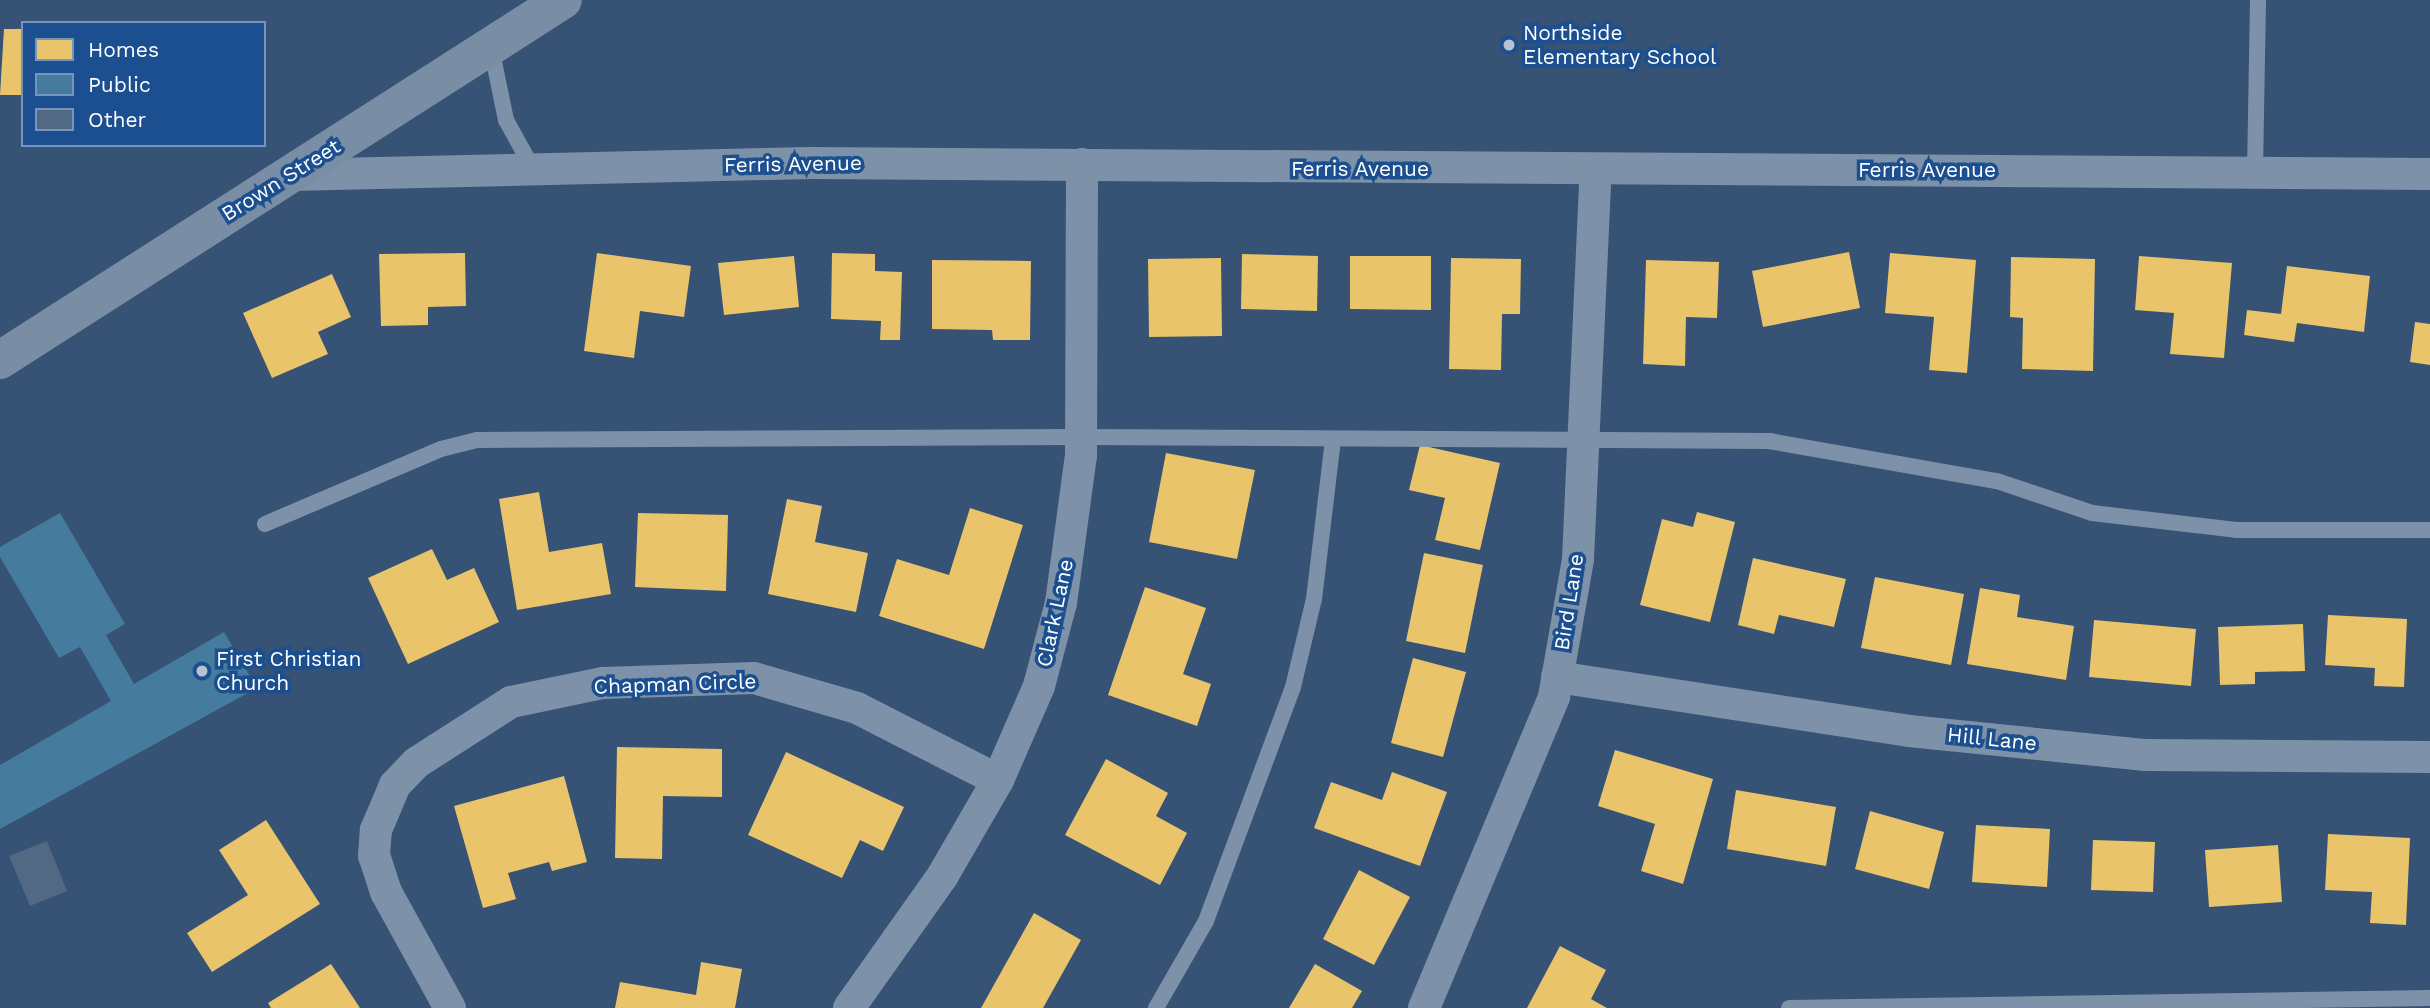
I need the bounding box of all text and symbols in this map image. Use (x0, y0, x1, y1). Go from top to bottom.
place label: Northside Elementary School (1523, 20, 1717, 70)
legend (21, 21, 266, 147)
text: Homes (88, 37, 159, 62)
marker: Northside Elementary School (1501, 37, 1517, 53)
text: Public (88, 72, 151, 97)
text: Other (88, 107, 146, 132)
street label: Brown Street (217, 134, 345, 226)
street label: Ferris Avenue (723, 150, 863, 178)
street label: Ferris Avenue (1291, 156, 1429, 182)
street label: Ferris Avenue (1858, 157, 1996, 183)
street label: Bird Lane (1549, 552, 1589, 652)
street label: Clark Lane (1031, 557, 1079, 669)
place label: First Christian Church (216, 646, 361, 696)
marker: First Christian Church (194, 663, 210, 679)
street label: Chapman Circle (593, 669, 757, 699)
street label: Hill Lane (1946, 722, 2038, 756)

